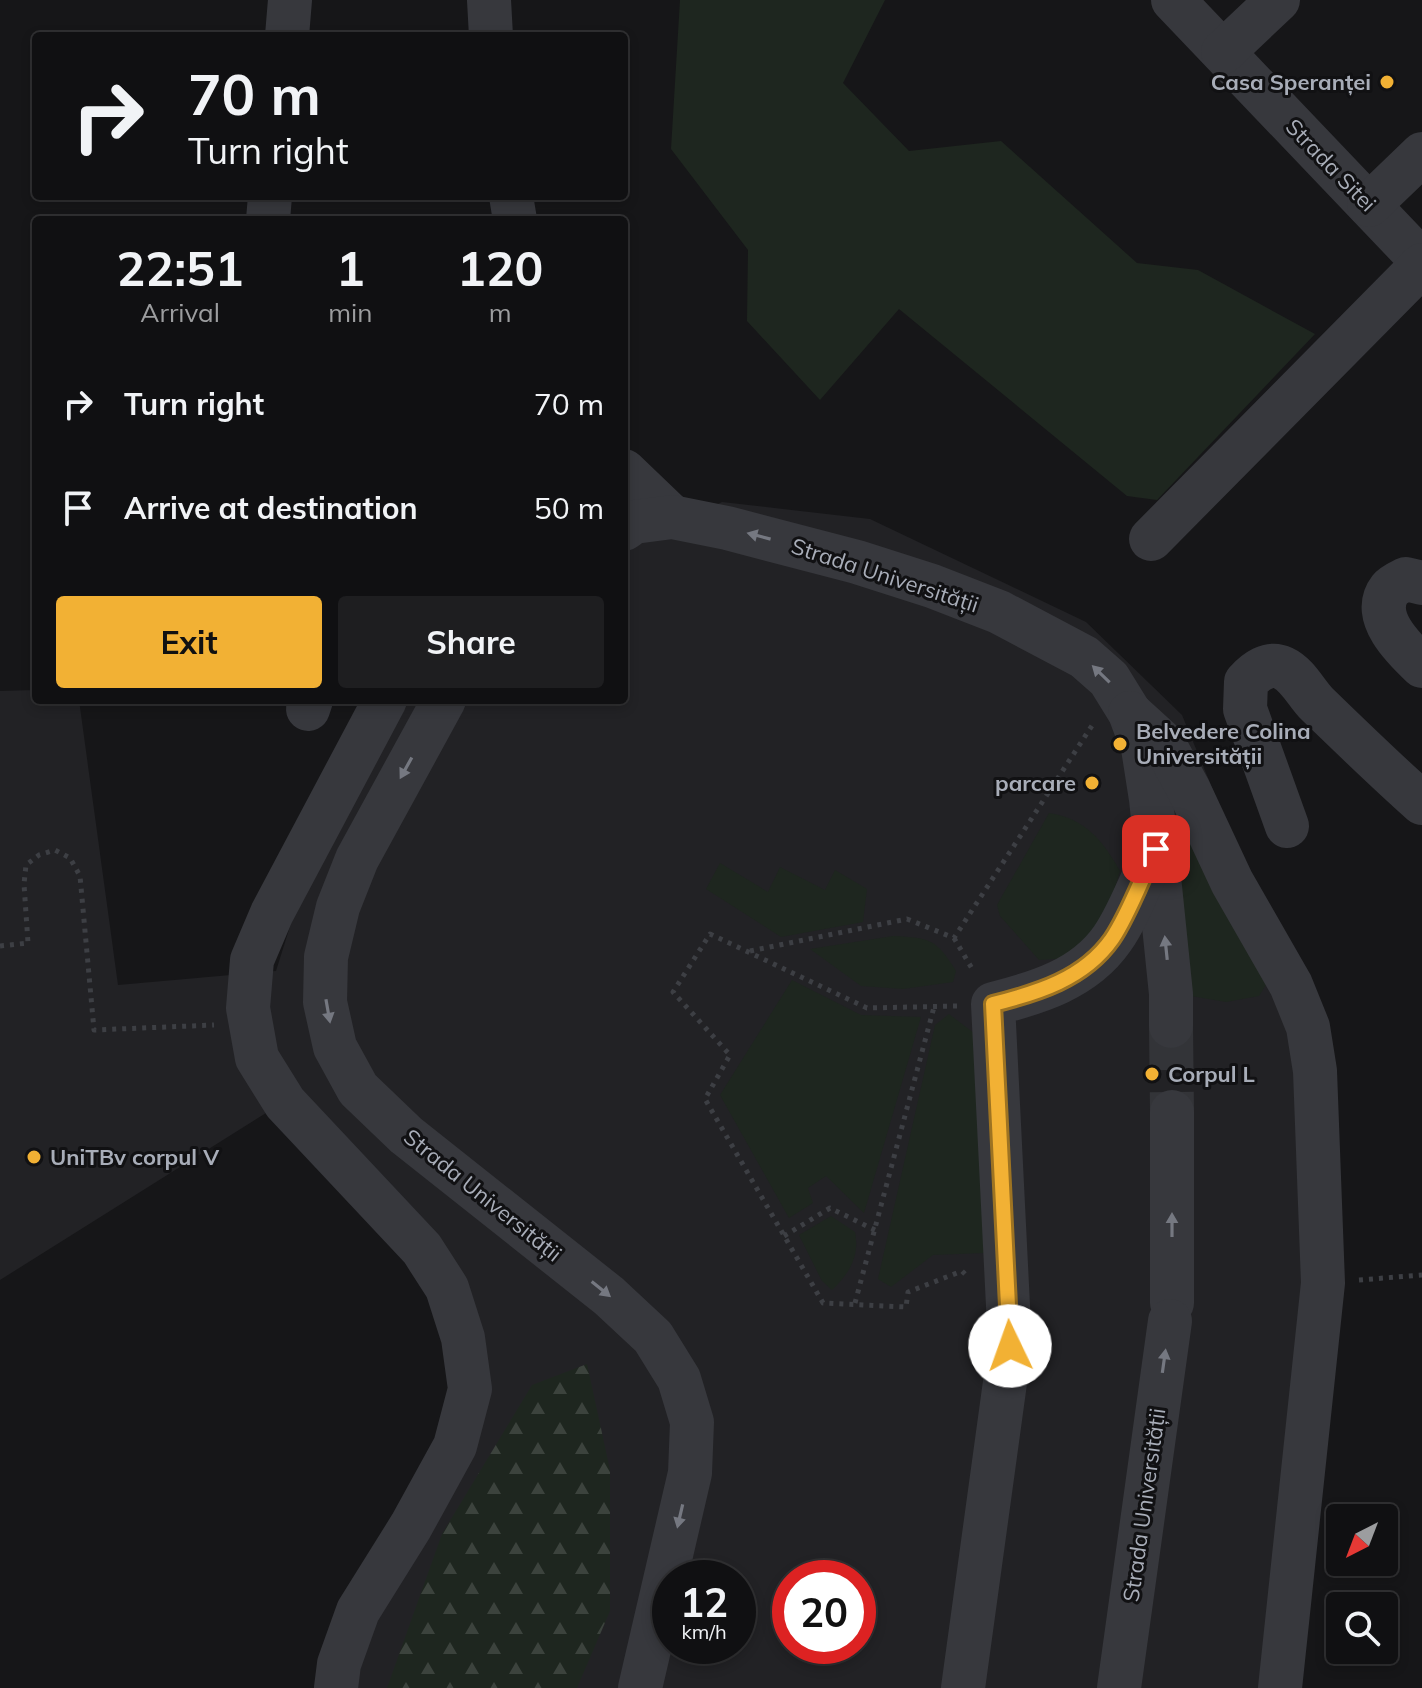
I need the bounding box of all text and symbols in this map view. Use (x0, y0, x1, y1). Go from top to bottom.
text: 70 m (188, 59, 321, 129)
icon: right (56, 64, 160, 168)
place label: Casa Speranței (1211, 68, 1371, 96)
marker: Casa Speranței (1378, 73, 1396, 91)
street label: Strada Sitei (1280, 113, 1382, 217)
text: Turn right (188, 128, 349, 173)
text: 22:51 (117, 238, 244, 298)
text: 1 (336, 238, 365, 298)
text: 120 (457, 238, 543, 298)
text: Arrival (140, 296, 220, 329)
text: min (328, 296, 372, 329)
text: m (489, 296, 512, 329)
icon: right (56, 382, 100, 426)
text: Turn right (124, 385, 264, 423)
text: 70 m (534, 385, 604, 423)
icon: arrive (56, 486, 100, 530)
text: Arrive at destination (124, 489, 418, 527)
text: 50 m (534, 489, 604, 527)
one-way arrow (746, 530, 771, 542)
street label: Strada Universității (788, 532, 982, 618)
button: Exit (56, 596, 322, 688)
button: Share (338, 596, 604, 688)
one-way arrow (1092, 665, 1111, 683)
place label: Belvedere Colina Universității (1136, 717, 1311, 770)
marker: Belvedere Colina Universității (1111, 735, 1129, 753)
one-way arrow (400, 757, 413, 780)
place label: parcare (995, 769, 1076, 797)
marker: parcare (1083, 774, 1101, 792)
pin (1122, 815, 1190, 883)
icon: arrive (1134, 827, 1178, 871)
one-way arrow (1160, 935, 1173, 960)
one-way arrow (322, 998, 334, 1023)
place label: Corpul L (1168, 1060, 1255, 1088)
marker: Corpul L (1143, 1065, 1161, 1083)
street label: Strada Universității (398, 1123, 568, 1267)
place label: UniTBv corpul V (50, 1143, 220, 1171)
marker: UniTBv corpul V (25, 1148, 43, 1166)
one-way arrow (1166, 1212, 1178, 1237)
one-way arrow (591, 1280, 611, 1297)
position arrow (968, 1304, 1052, 1388)
one-way arrow (1158, 1348, 1171, 1373)
street label: Strada Universității (1117, 1406, 1171, 1604)
one-way arrow (673, 1503, 686, 1528)
north arrow (1326, 1504, 1398, 1576)
map controls (1326, 1504, 1398, 1664)
speed limit sign: 20 (772, 1560, 876, 1664)
text: 12 (680, 1577, 728, 1627)
button: search (1326, 1592, 1398, 1664)
text: km/h (681, 1619, 727, 1644)

